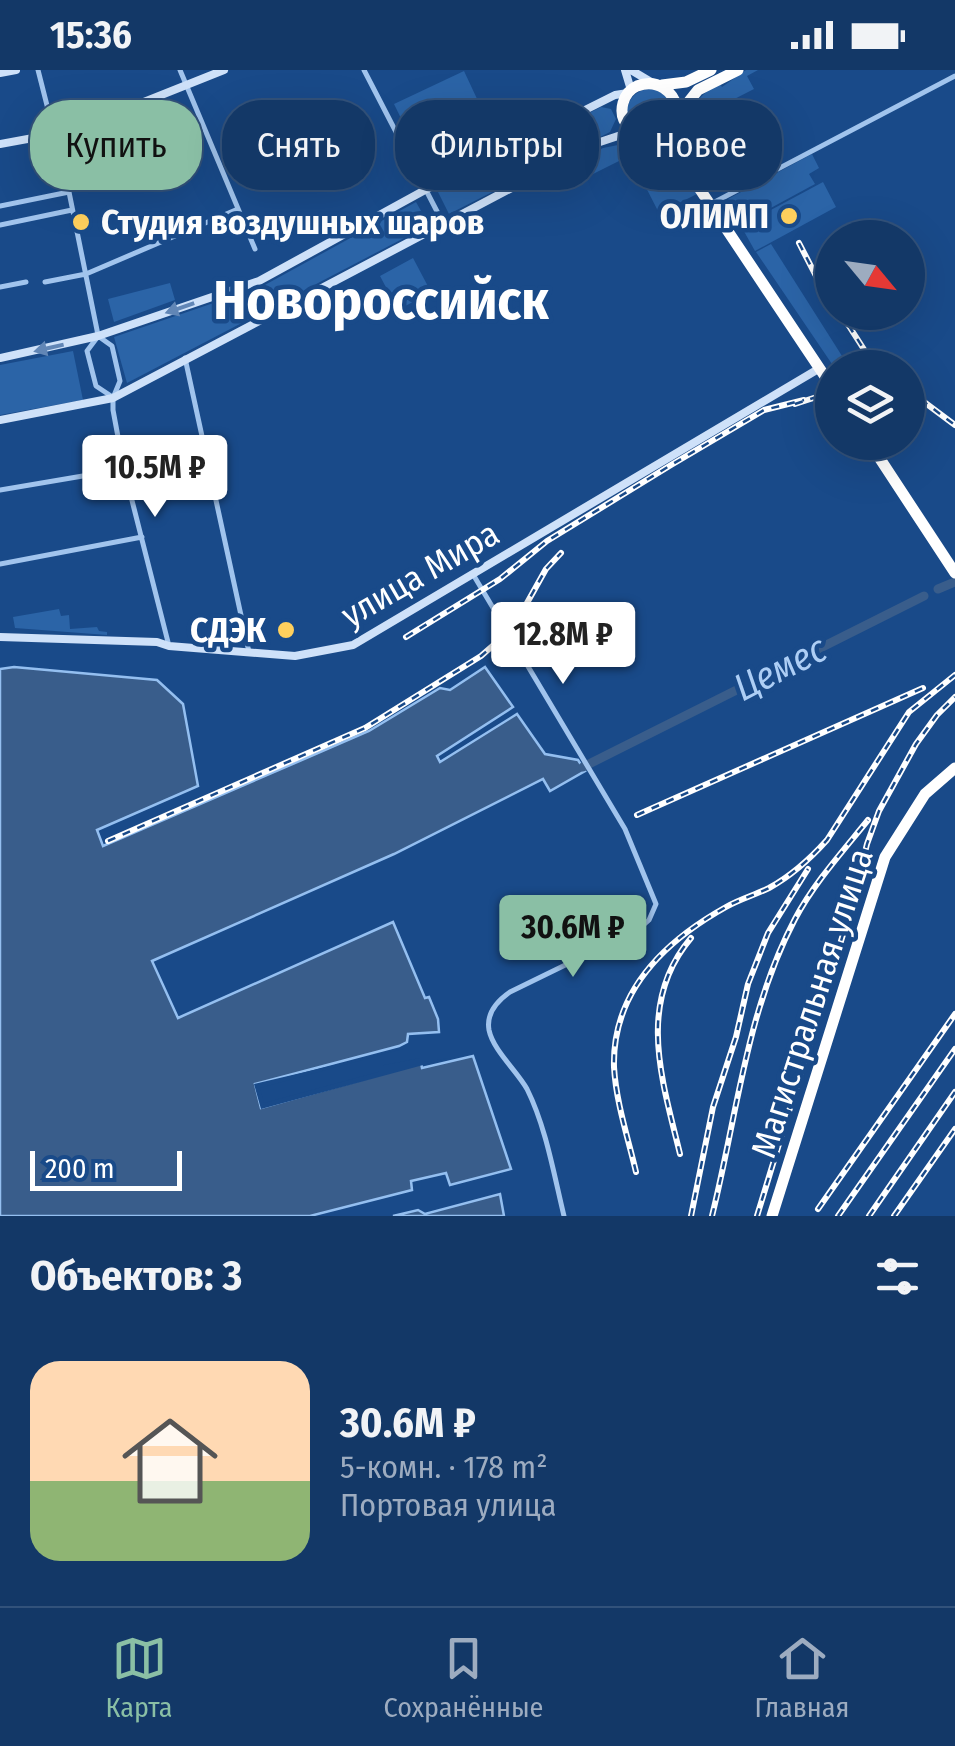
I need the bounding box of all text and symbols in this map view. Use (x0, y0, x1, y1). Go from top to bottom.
text: 15:36 (50, 12, 132, 58)
chip: Купить (30, 100, 202, 190)
chip: Снять (222, 100, 375, 190)
chip: Фильтры (395, 100, 599, 190)
chip: Новое (619, 100, 782, 190)
place label: ОЛИМП (660, 195, 769, 237)
place label: Студия воздушных шаров (101, 201, 484, 243)
marker: ОЛИМП (778, 205, 800, 227)
marker: Студия воздушных шаров (70, 211, 92, 233)
north arrow (815, 220, 925, 330)
map controls (815, 220, 925, 460)
district label: Новороссийск (213, 268, 549, 334)
one-way arrow (165, 301, 195, 316)
one-way arrow (34, 341, 65, 356)
button: layers (815, 350, 925, 460)
pin: 10.5M ₽ (63, 435, 247, 520)
text: 10.5M ₽ (104, 448, 206, 486)
street label: улица Мира (334, 512, 506, 636)
pin: 12.8M ₽ (471, 602, 655, 687)
place label: СДЭК (190, 609, 267, 651)
text: 12.8M ₽ (513, 615, 613, 653)
marker: СДЭК (275, 619, 297, 641)
water label: Цемес (726, 625, 835, 711)
street label: Магистральная улица (742, 843, 882, 1163)
pin: 30.6M ₽ (481, 895, 665, 980)
text: 30.6M ₽ (521, 908, 625, 946)
scale bar (30, 1146, 182, 1190)
text: 200 m (45, 1152, 115, 1185)
icon: filters (870, 1249, 925, 1304)
text: Объектов: 3 (30, 1251, 242, 1301)
text: 30.6M ₽ (340, 1398, 476, 1448)
icon: home (110, 1401, 230, 1521)
text: 5-комн. · 178 m² (340, 1448, 548, 1486)
text: Портовая улица (340, 1486, 556, 1524)
tab: Карта (106, 1631, 172, 1724)
tab: Сохранённые (384, 1631, 543, 1724)
tab: Главная (755, 1631, 849, 1724)

